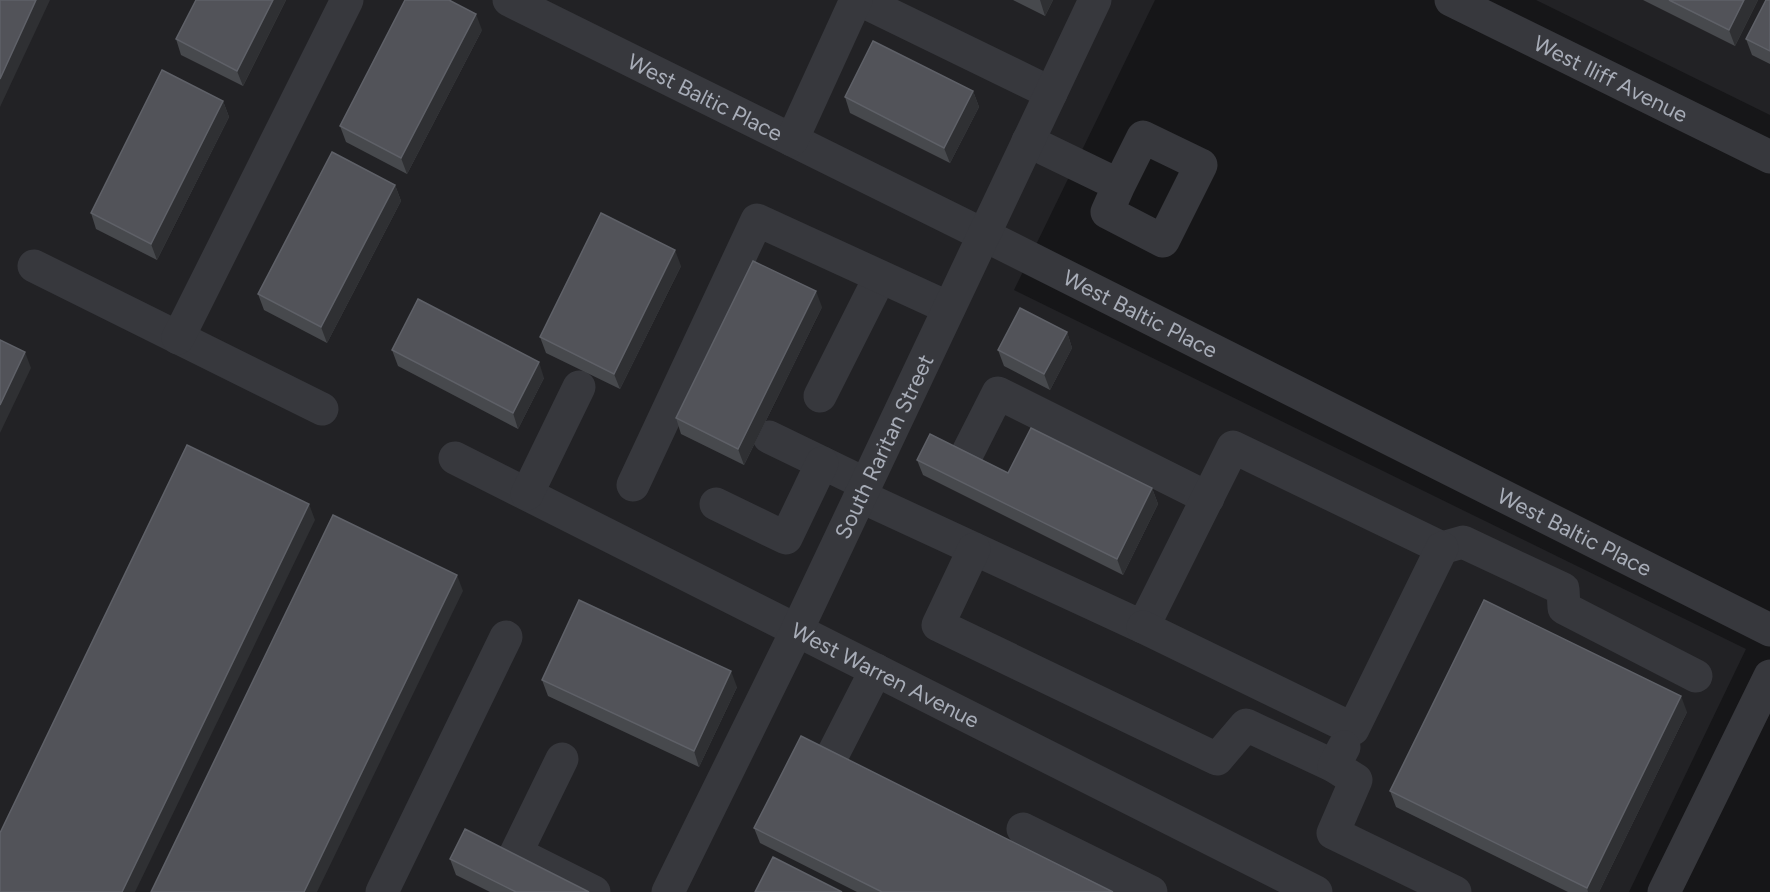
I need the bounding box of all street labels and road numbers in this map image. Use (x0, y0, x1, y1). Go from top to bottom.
street label: West Iliff Avenue (1529, 29, 1692, 128)
street label: West Baltic Place (623, 47, 787, 147)
street label: West Baltic Place (1059, 264, 1222, 364)
street label: South Raritan Street (829, 350, 939, 543)
street label: West Baltic Place (1493, 482, 1656, 582)
street label: West Warren Avenue (787, 616, 984, 734)

